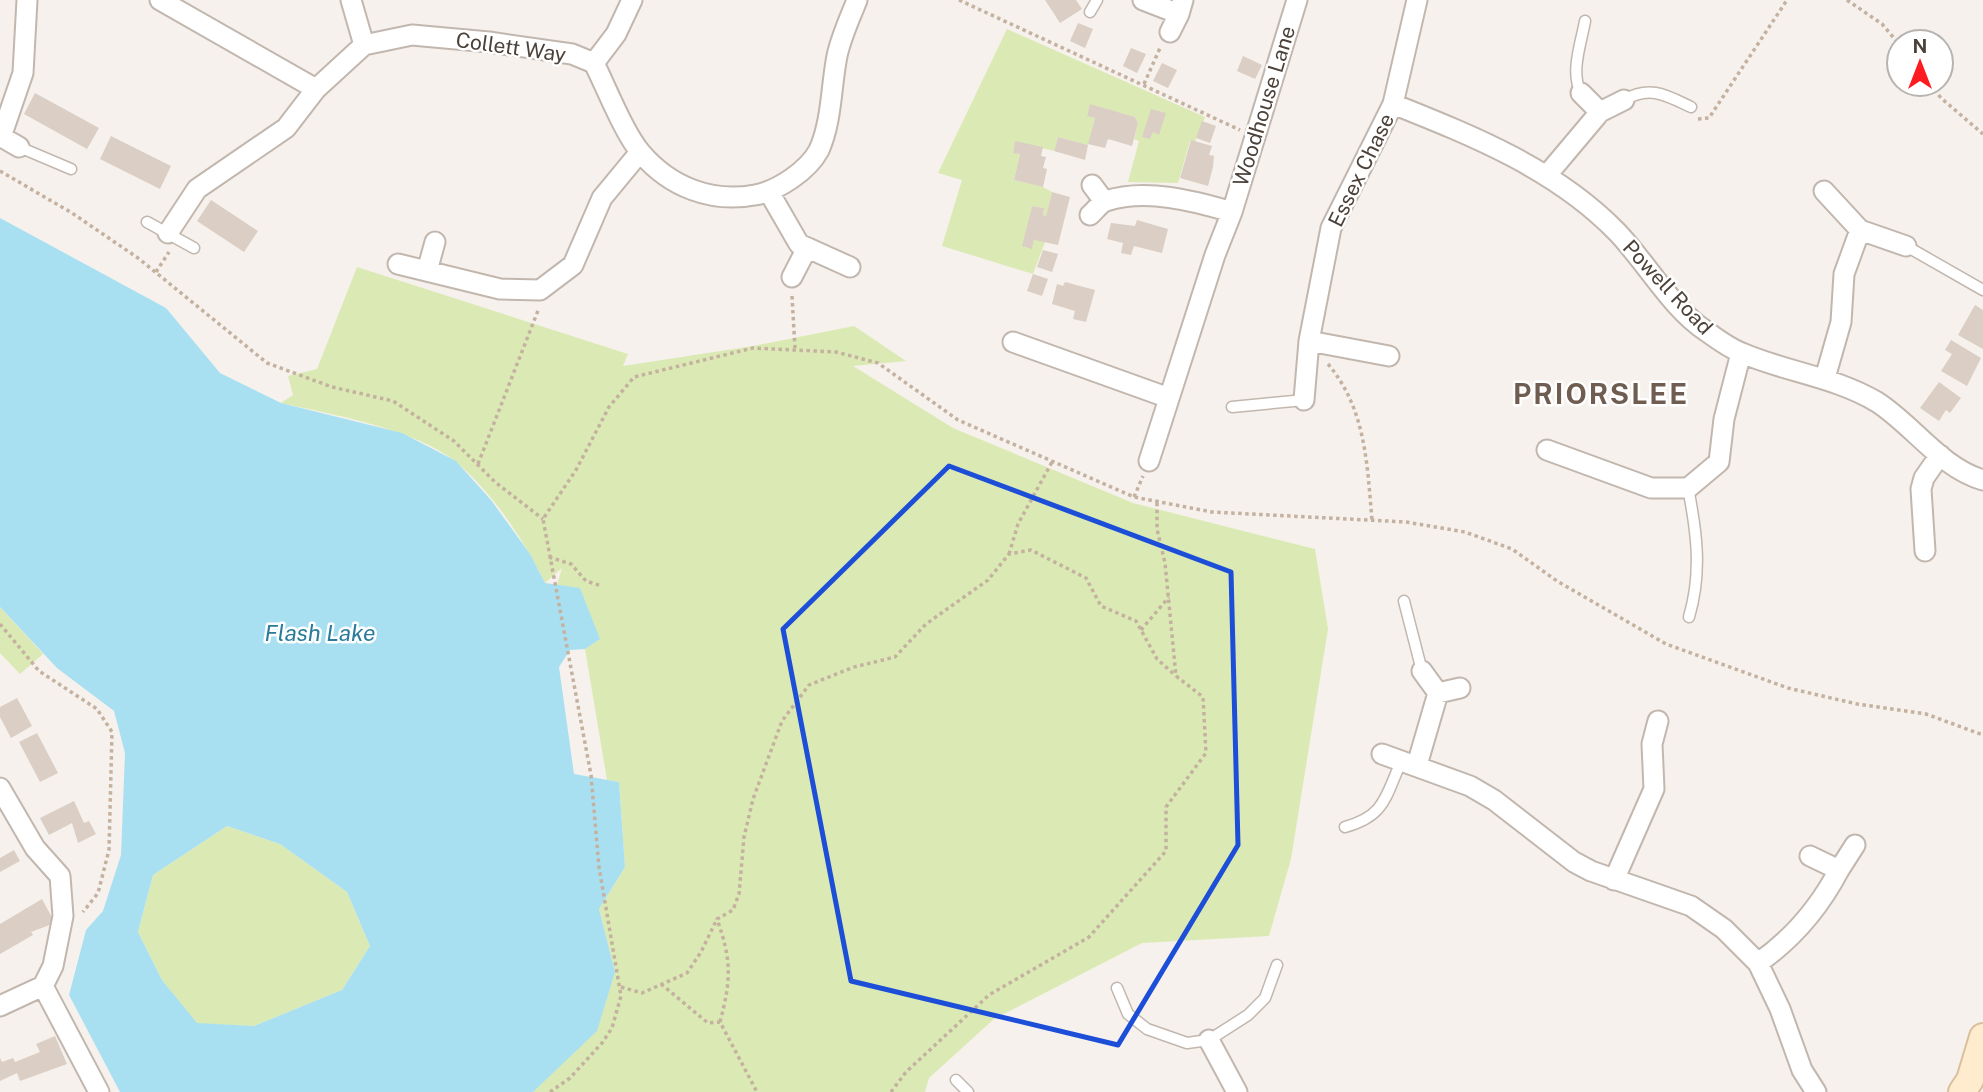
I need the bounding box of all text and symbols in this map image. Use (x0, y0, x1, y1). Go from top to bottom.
street label: Woodhouse Lane (1228, 23, 1300, 189)
street label: Collett Way (454, 27, 568, 67)
north arrow (1885, 28, 1955, 98)
text: N (1913, 35, 1927, 57)
street label: Essex Chase (1323, 109, 1399, 231)
street label: Powell Road (1618, 235, 1718, 339)
district label: PRIORSLEE (1513, 377, 1689, 410)
water label: Flash Lake (265, 619, 375, 646)

